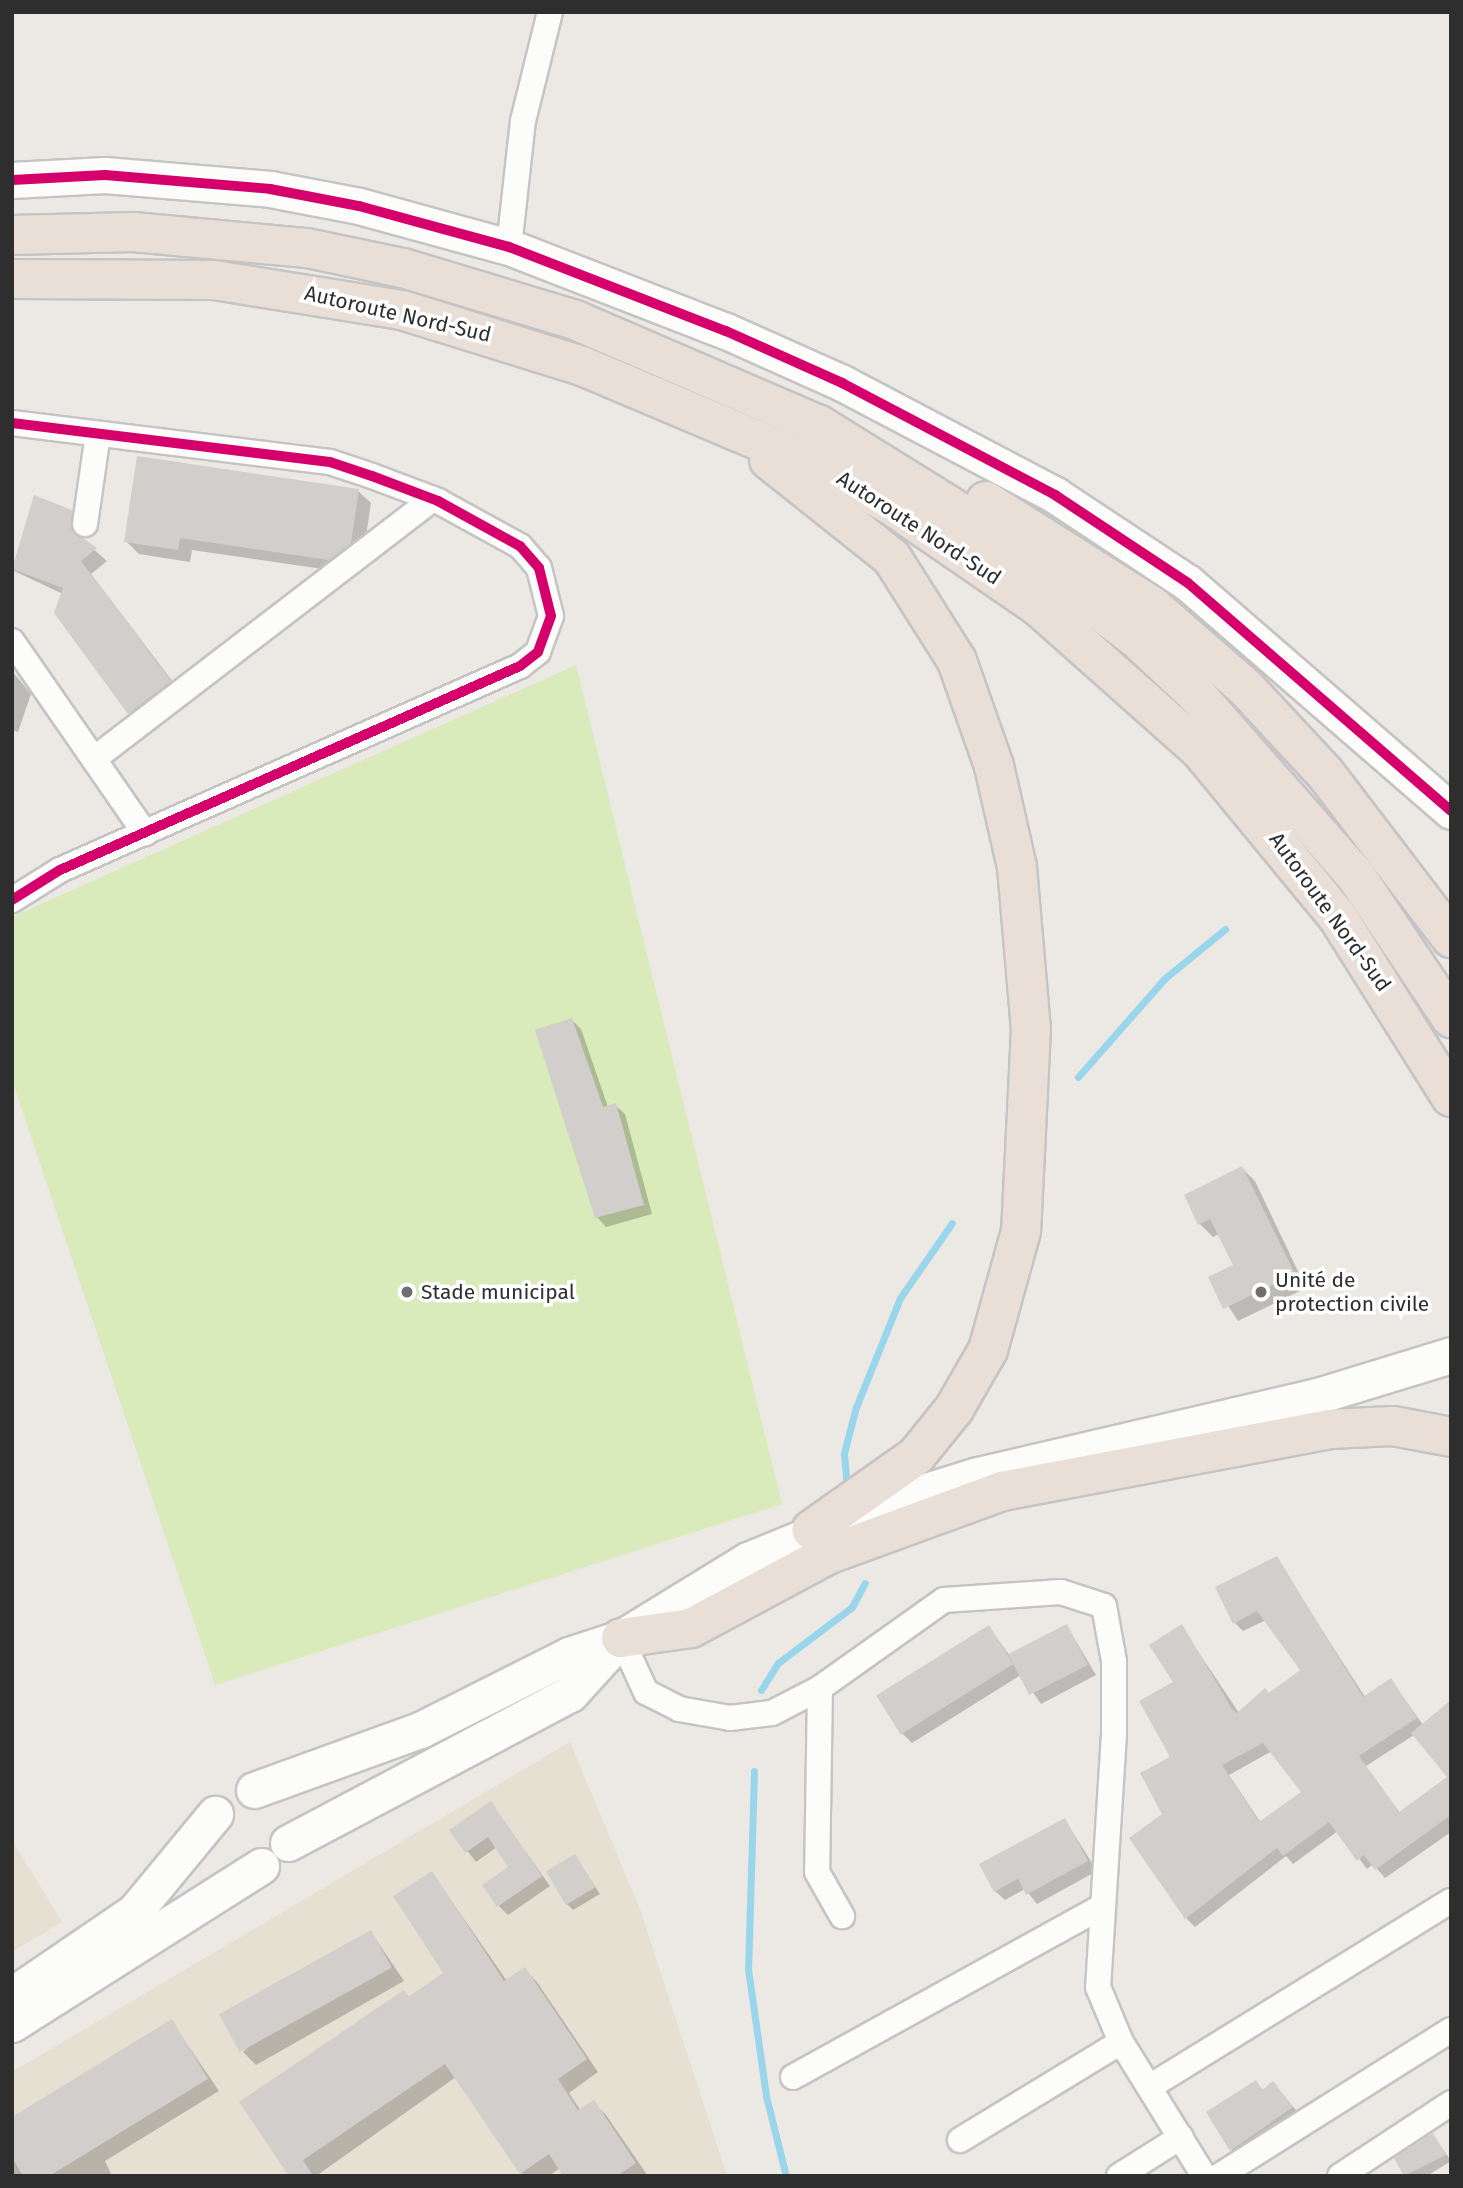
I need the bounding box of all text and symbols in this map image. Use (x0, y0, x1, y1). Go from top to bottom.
street label: Autoroute Nord-Sud (302, 280, 494, 348)
street label: Autoroute Nord-Sud (832, 466, 1006, 590)
street label: Autoroute Nord-Sud (1264, 828, 1396, 996)
place label: Unité de protection civile (1275, 1267, 1429, 1317)
place label: Stade municipal (421, 1279, 575, 1305)
marker: Stade municipal (399, 1284, 415, 1300)
marker: Unité de protection civile (1253, 1284, 1269, 1300)

